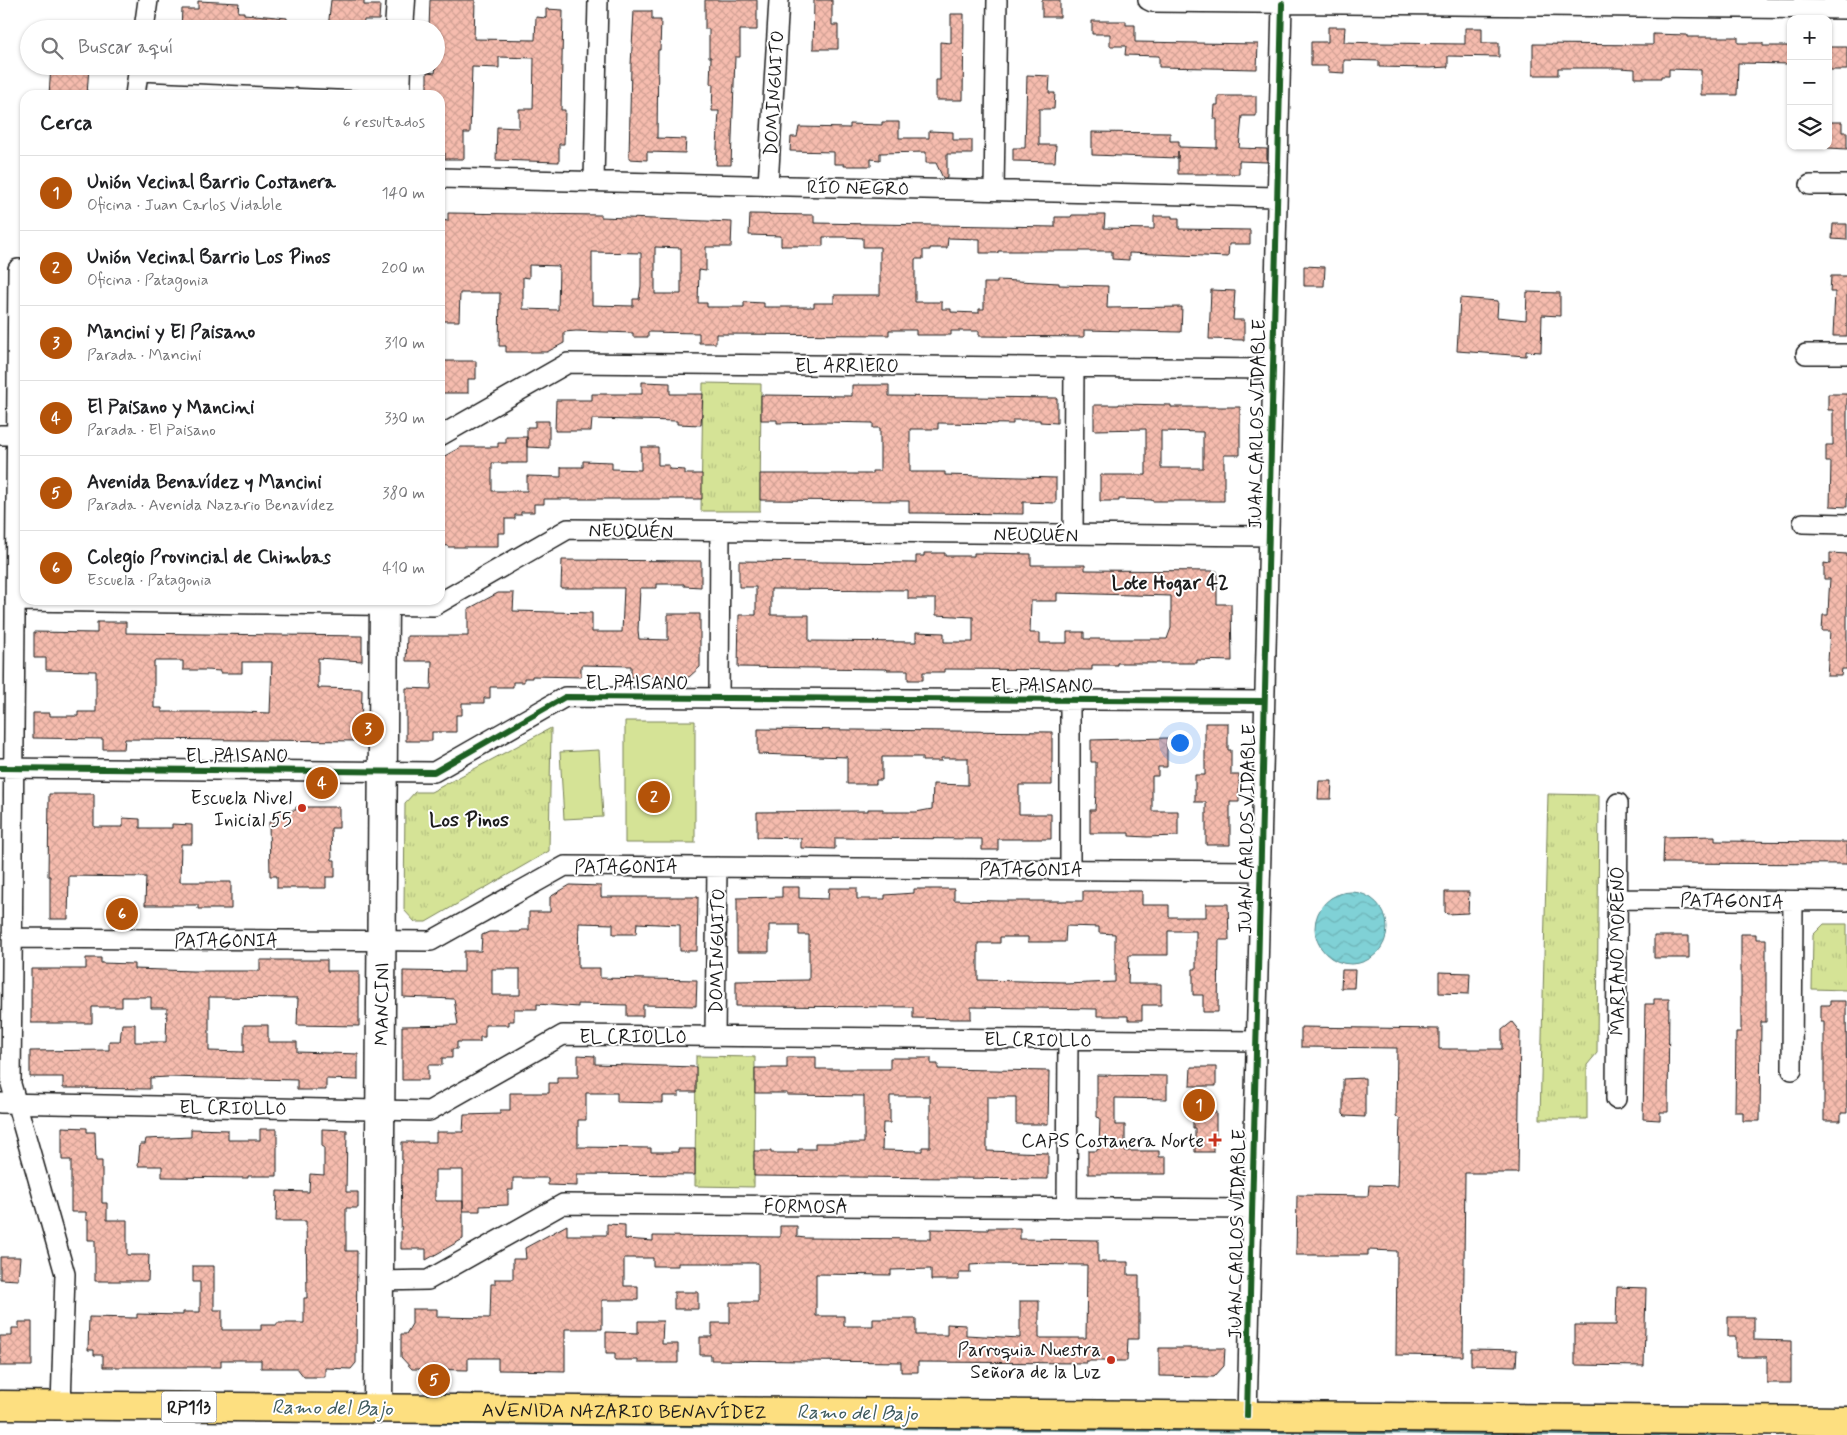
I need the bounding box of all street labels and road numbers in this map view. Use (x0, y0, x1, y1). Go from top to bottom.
street label: DOMINGUITO (759, 30, 790, 156)
street label: RÍO NEGRO (807, 174, 909, 202)
street label: JUAN CARLOS VIDABLE (1243, 319, 1272, 529)
street label: EL ARRIERO (795, 354, 899, 379)
street label: NEUQUÉN (588, 517, 674, 545)
street label: NEUQUÉN (993, 521, 1079, 549)
street label: EL PAISANO (586, 671, 688, 696)
street label: EL PAISANO (991, 674, 1093, 699)
street label: JUAN CARLOS VIDABLE (1233, 724, 1262, 934)
street label: EL PAISANO (186, 744, 288, 769)
street label: PATAGONIA (574, 855, 678, 880)
street label: PATAGONIA (979, 858, 1083, 883)
street label: MARIANO MORENO (1606, 866, 1631, 1036)
street label: DOMINGUITO (704, 888, 731, 1014)
street label: PATAGONIA (1680, 888, 1784, 915)
street label: PATAGONIA (174, 929, 278, 954)
street label: MANCINI (370, 962, 395, 1046)
street label: EL CRIOLLO (579, 1025, 687, 1050)
street label: EL CRIOLLO (984, 1027, 1092, 1054)
street label: EL CRIOLLO (179, 1095, 287, 1122)
street label: JUAN CARLOS VIDABLE (1223, 1129, 1252, 1339)
street label: FORMOSA (764, 1195, 848, 1220)
road number: RP113 (162, 1391, 216, 1422)
street label: AVENIDA NAZARIO BENAVÍDEZ (482, 1398, 766, 1426)

